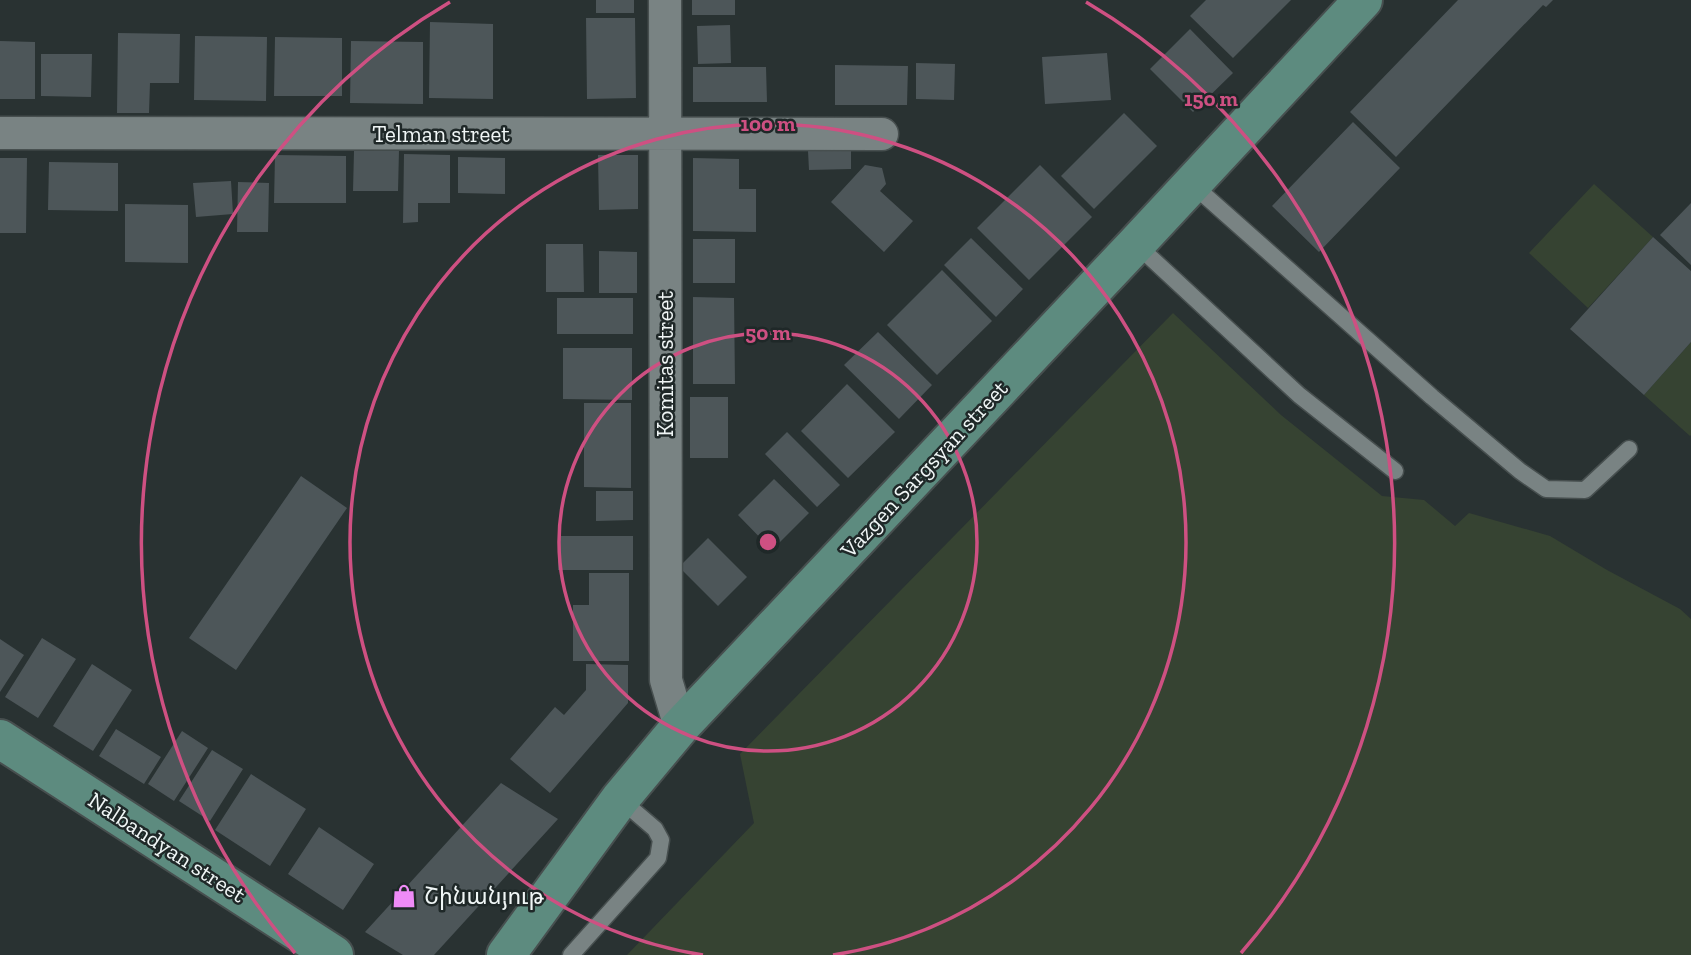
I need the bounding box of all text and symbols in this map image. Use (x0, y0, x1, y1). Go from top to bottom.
text: 150 m (1184, 86, 1239, 111)
text: 100 m (741, 111, 796, 136)
street label: Telman street (372, 120, 510, 148)
street label: Komitas street (651, 291, 679, 437)
text: 50 m (745, 320, 791, 345)
street label: Vazgen Sargsyan street (834, 374, 1014, 564)
centre of rings (756, 530, 780, 554)
street label: Nalbandyan street (83, 786, 251, 909)
shop icon: Շինանյութ (390, 882, 418, 910)
place label: Շինանյութ (424, 882, 544, 910)

